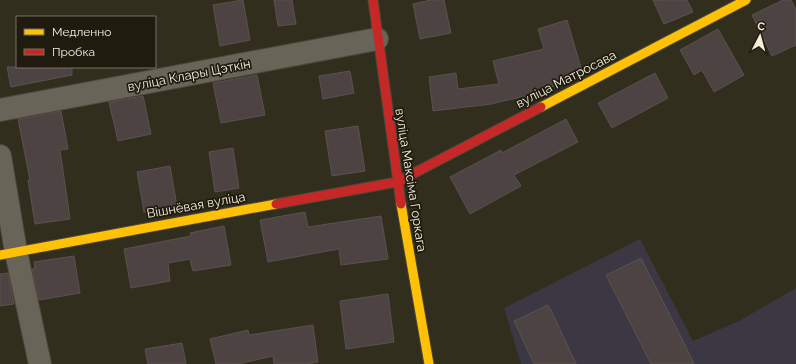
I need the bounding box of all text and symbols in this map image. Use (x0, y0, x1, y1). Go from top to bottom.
legend (16, 16, 156, 68)
north arrow (740, 16, 780, 56)
text: С (757, 20, 766, 33)
text: Медленно (52, 25, 111, 39)
text: Пробка (52, 45, 95, 59)
street label: вуліца Матросава (513, 47, 619, 111)
street label: вуліца Клары Цэткін (126, 56, 252, 94)
street label: вуліца Максіма Горкага (392, 107, 430, 253)
street label: Вішнёвая вуліца (145, 189, 247, 221)

